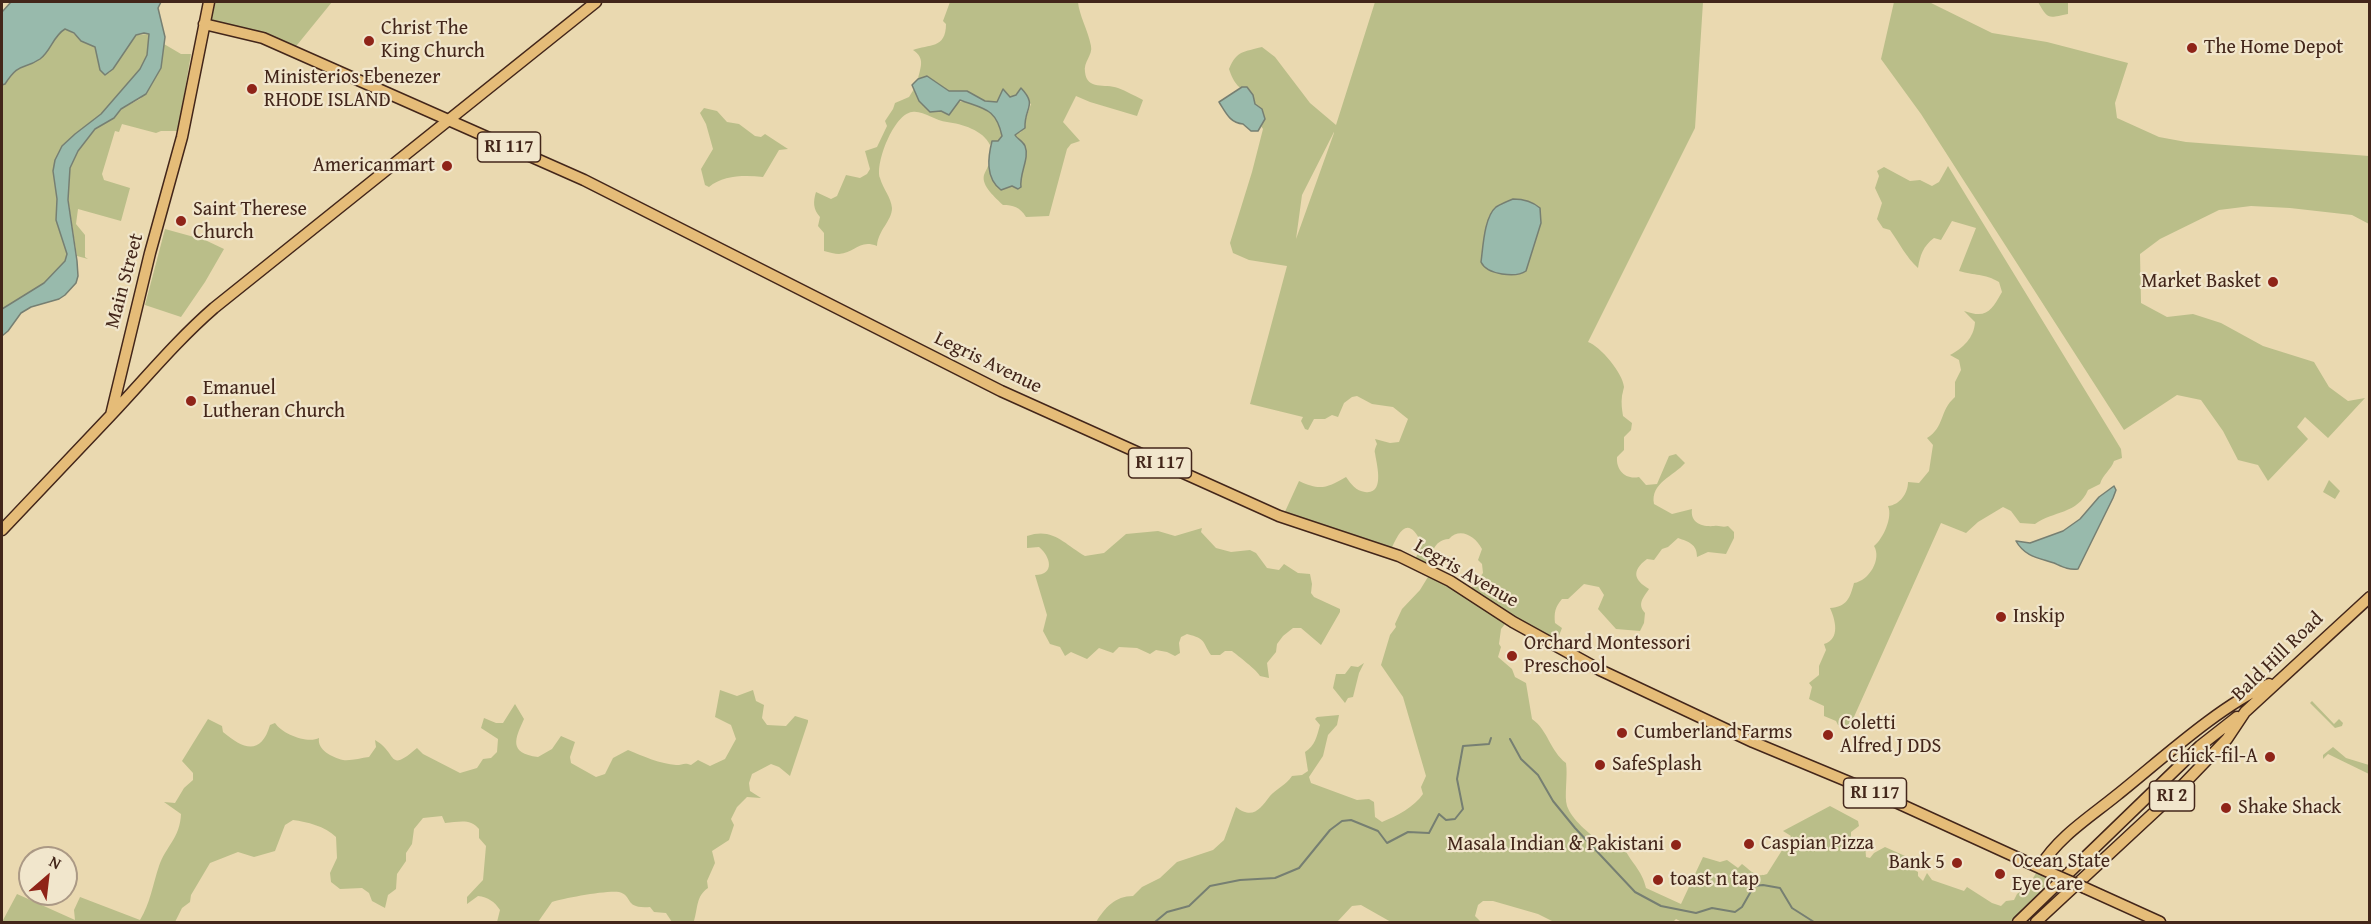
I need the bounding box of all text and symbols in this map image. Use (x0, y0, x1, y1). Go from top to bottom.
place label: Christ The King Church (381, 17, 485, 64)
marker: Christ The King Church (362, 34, 376, 48)
place label: The Home Depot (2204, 36, 2343, 60)
marker: The Home Depot (2185, 41, 2199, 55)
place label: Ministerios Ebenezer RHODE ISLAND (264, 66, 440, 113)
marker: Ministerios Ebenezer RHODE ISLAND (245, 82, 259, 96)
road number: RI 117 (478, 132, 540, 162)
place label: Americanmart (313, 154, 435, 178)
marker: Americanmart (440, 159, 454, 173)
place label: Saint Therese Church (193, 198, 307, 245)
marker: Saint Therese Church (174, 214, 188, 228)
street label: Main Street (101, 231, 149, 331)
place label: Market Basket (2141, 270, 2261, 294)
marker: Market Basket (2266, 275, 2280, 289)
street label: Legris Avenue (930, 327, 1046, 399)
place label: Emanuel Lutheran Church (203, 377, 345, 424)
marker: Emanuel Lutheran Church (184, 394, 198, 408)
road number: RI 117 (1128, 448, 1192, 478)
street label: Legris Avenue (1409, 534, 1523, 614)
place label: Inskip (2013, 605, 2065, 629)
street label: Bald Hill Road (2227, 607, 2329, 707)
marker: Inskip (1994, 610, 2008, 624)
place label: Orchard Montessori Preschool (1524, 632, 1691, 679)
marker: Orchard Montessori Preschool (1505, 649, 1519, 663)
place label: Coletti Alfred J DDS (1840, 712, 1941, 759)
place label: Cumberland Farms (1634, 721, 1792, 745)
marker: Cumberland Farms (1615, 726, 1629, 740)
marker: Coletti Alfred J DDS (1821, 728, 1835, 742)
place label: Chick-fil-A (2168, 745, 2258, 769)
marker: Chick-fil-A (2263, 750, 2277, 764)
place label: SafeSplash (1612, 753, 1702, 777)
marker: SafeSplash (1593, 758, 1607, 772)
road number: RI 117 (1844, 778, 1906, 808)
road number: RI 2 (2150, 781, 2194, 811)
place label: Shake Shack (2238, 796, 2341, 820)
marker: Shake Shack (2219, 801, 2233, 815)
place label: Caspian Pizza (1761, 832, 1874, 856)
place label: Masala Indian & Pakistani (1447, 833, 1664, 857)
marker: Caspian Pizza (1742, 837, 1756, 851)
marker: Masala Indian & Pakistani (1669, 838, 1683, 852)
north arrow (18, 846, 78, 906)
text: N (45, 849, 66, 875)
place label: Ocean State Eye Care (2012, 850, 2110, 897)
place label: Bank 5 (1889, 851, 1945, 875)
marker: Bank 5 (1950, 856, 1964, 870)
marker: Ocean State Eye Care (1993, 867, 2007, 881)
place label: toast n tap (1670, 868, 1759, 892)
marker: toast n tap (1651, 873, 1665, 887)

